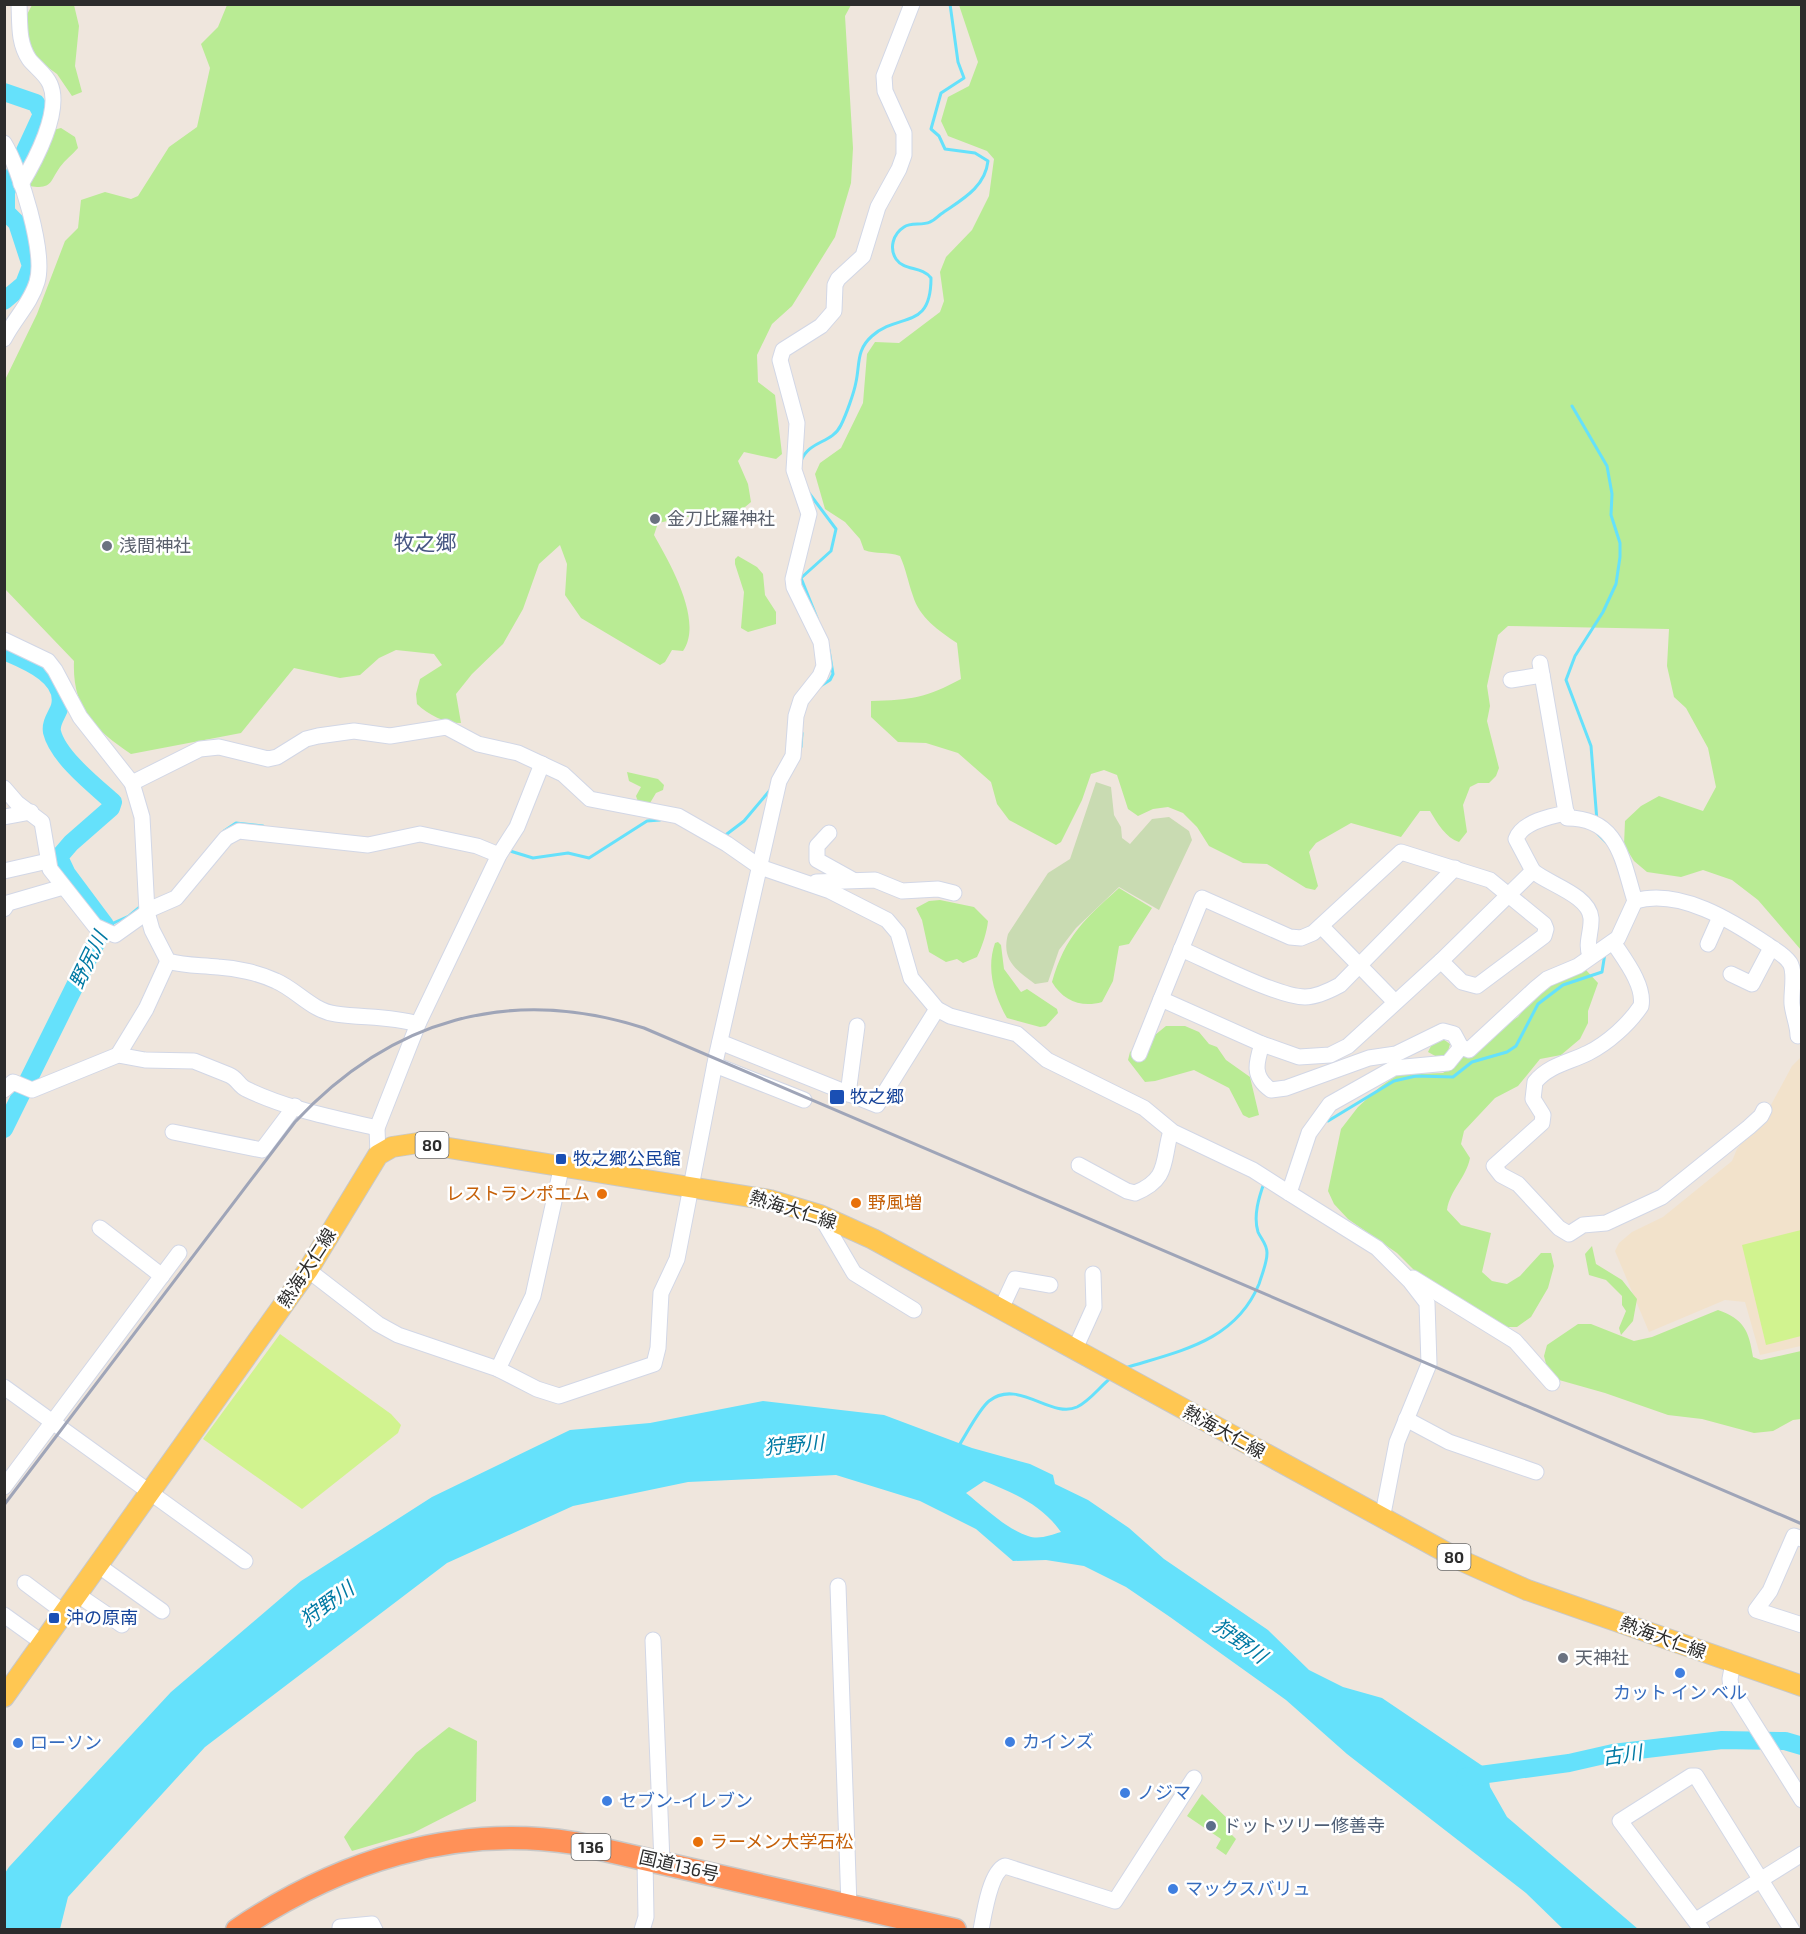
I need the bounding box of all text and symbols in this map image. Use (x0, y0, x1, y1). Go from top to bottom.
place label: 金刀比羅神社 (667, 507, 775, 529)
marker: 金刀比羅神社 (648, 512, 662, 526)
district label: 牧之郷 (394, 529, 457, 554)
place label: 浅間神社 (119, 534, 191, 556)
marker: 浅間神社 (100, 539, 114, 553)
water label: 野尻川 (63, 926, 112, 992)
place label: 牧之郷 (850, 1085, 904, 1107)
marker: 牧之郷 (828, 1088, 846, 1106)
road number: 80 (416, 1132, 448, 1158)
place label: 牧之郷公民館 (573, 1147, 681, 1169)
marker: 牧之郷公民館 (554, 1152, 568, 1166)
place label: レストランポエム (446, 1182, 590, 1204)
street label: 熱海大仁線 (747, 1185, 840, 1233)
marker: レストランポエム (595, 1187, 609, 1201)
place label: 野風増 (868, 1191, 922, 1213)
marker: 野風増 (849, 1196, 863, 1210)
street label: 熱海大仁線 (272, 1224, 340, 1311)
street label: 熱海大仁線 (1180, 1400, 1269, 1463)
water label: 狩野川 (763, 1429, 827, 1459)
road number: 80 (1438, 1544, 1470, 1570)
water label: 狩野川 (295, 1575, 359, 1631)
place label: 沖の原南 (66, 1606, 138, 1628)
marker: 沖の原南 (47, 1611, 61, 1625)
street label: 熱海大仁線 (1617, 1611, 1709, 1663)
water label: 狩野川 (1209, 1613, 1274, 1669)
place label: 天神社 (1575, 1646, 1629, 1668)
marker: 天神社 (1556, 1651, 1570, 1665)
marker: カット イン ベル (1673, 1666, 1687, 1680)
place label: カット イン ベル (1613, 1681, 1747, 1703)
place label: カインズ (1022, 1730, 1094, 1752)
place label: ローソン (30, 1731, 102, 1753)
marker: カインズ (1003, 1735, 1017, 1749)
marker: ローソン (11, 1736, 25, 1750)
water label: 古川 (1600, 1739, 1645, 1769)
place label: ノジマ (1137, 1781, 1191, 1803)
marker: ノジマ (1118, 1786, 1132, 1800)
place label: セブン-イレブン (619, 1789, 753, 1811)
marker: セブン-イレブン (600, 1794, 614, 1808)
place label: ドットツリー修善寺 (1223, 1814, 1385, 1836)
marker: ドットツリー修善寺 (1204, 1819, 1218, 1833)
place label: ラーメン大学石松 (710, 1830, 853, 1852)
road number: 136 (572, 1834, 610, 1860)
marker: ラーメン大学石松 (691, 1835, 705, 1849)
street label: 国道136号 (637, 1845, 721, 1885)
place label: マックスバリュ (1185, 1877, 1310, 1899)
marker: マックスバリュ (1166, 1882, 1180, 1896)

